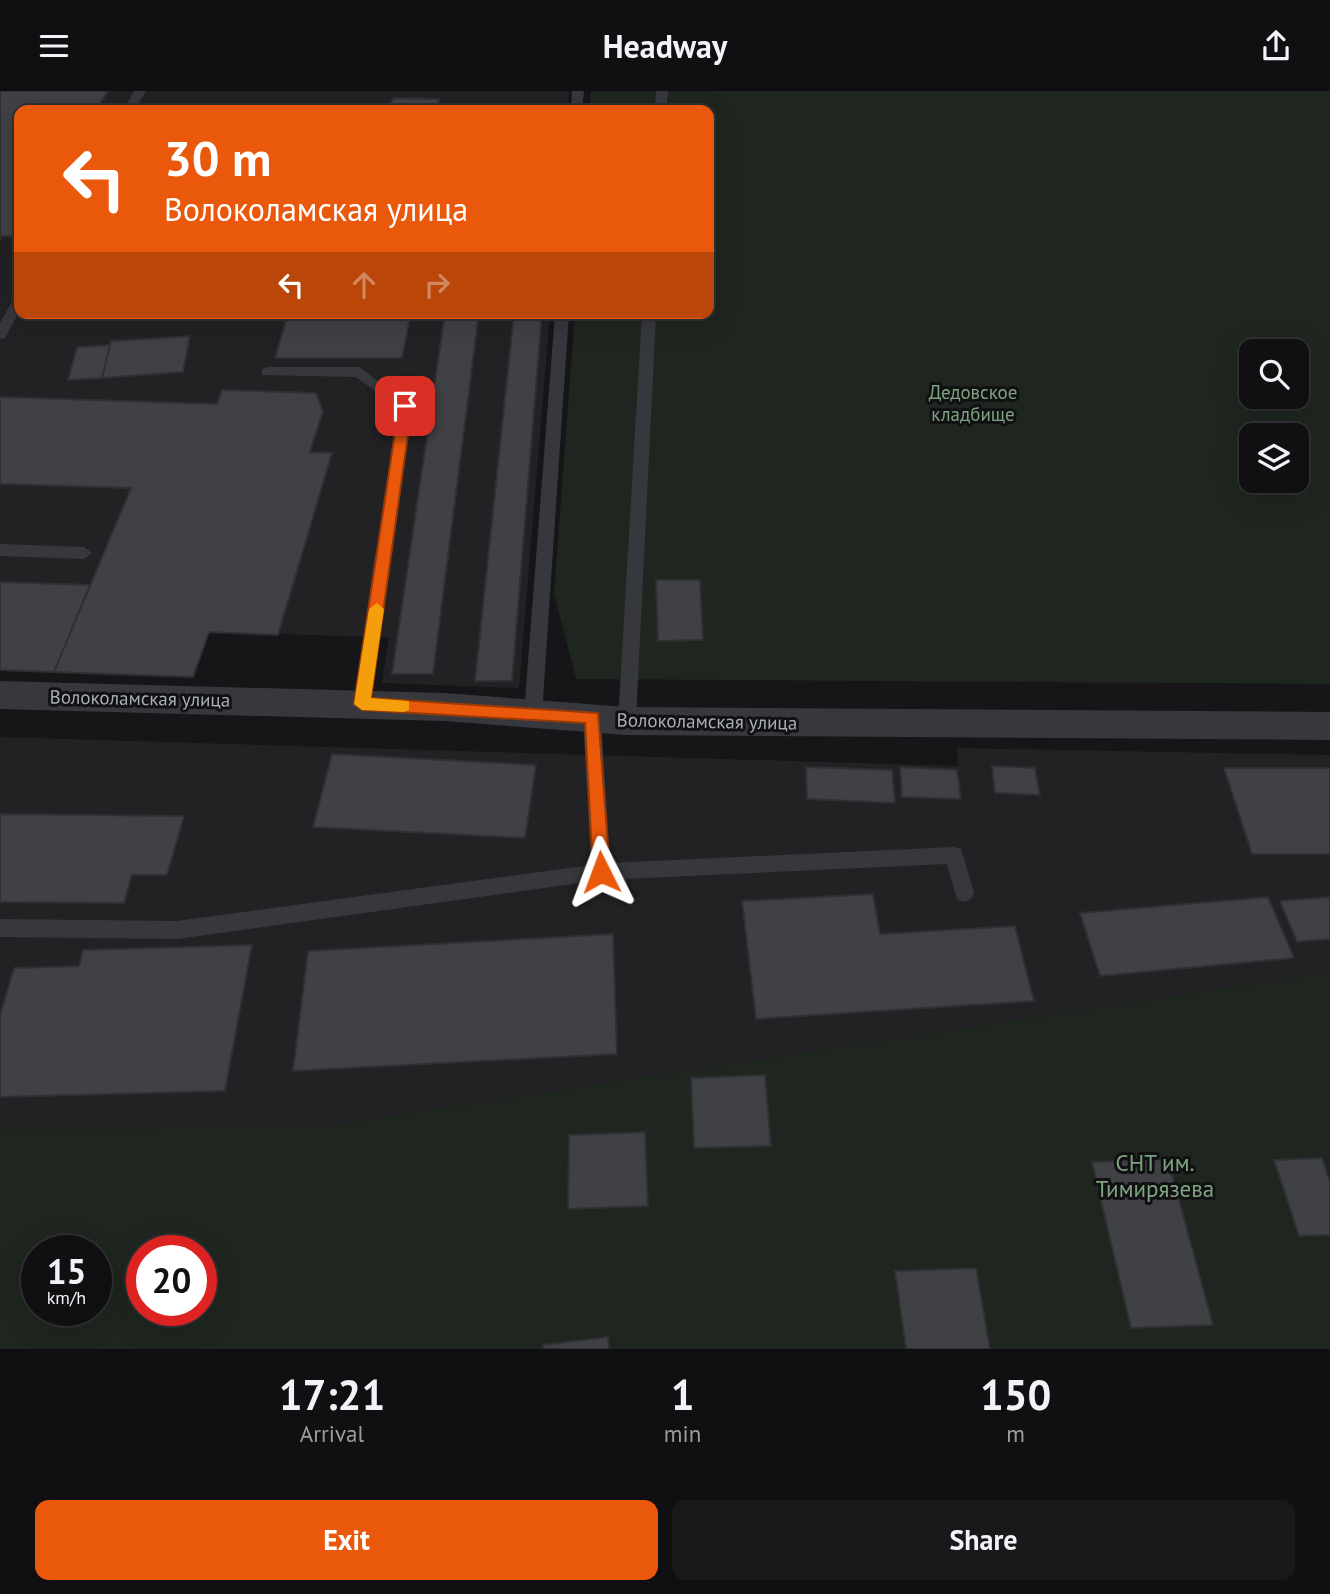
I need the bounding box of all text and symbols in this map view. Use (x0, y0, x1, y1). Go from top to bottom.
text: Headway (603, 25, 727, 67)
icon: menu (35, 27, 73, 65)
icon: share (1257, 27, 1295, 65)
text: 30 m (164, 126, 271, 190)
icon: left (49, 133, 140, 224)
text: Волоколамская улица (164, 188, 468, 230)
icon: left (272, 266, 310, 304)
icon: ahead (345, 266, 383, 304)
icon: right (418, 266, 456, 304)
map controls (1239, 339, 1309, 493)
button: search (1239, 339, 1309, 409)
pin (375, 376, 435, 436)
park label: Дедовское кладбище (929, 380, 1017, 426)
icon: arrive (386, 387, 424, 425)
button: layers (1239, 423, 1309, 493)
street label: Волоколамская улица (49, 684, 231, 712)
street label: Волоколамская улица (616, 707, 798, 735)
position arrow (564, 835, 638, 909)
park label: СНТ им. Тимирязева (1096, 1148, 1214, 1203)
speed limit sign: 20 (126, 1235, 217, 1326)
text: 15 (47, 1248, 86, 1294)
text: km/h (47, 1286, 86, 1309)
text: 17:21 (279, 1367, 385, 1422)
text: 1 (671, 1367, 694, 1422)
text: 150 (980, 1367, 1051, 1422)
text: Arrival (300, 1419, 364, 1448)
text: min (664, 1419, 701, 1448)
text: m (1006, 1419, 1025, 1448)
button: Exit (35, 1500, 658, 1580)
button: Share (672, 1500, 1295, 1580)

